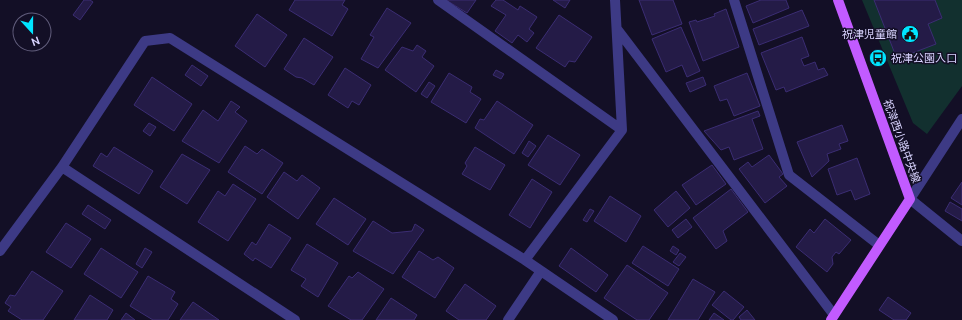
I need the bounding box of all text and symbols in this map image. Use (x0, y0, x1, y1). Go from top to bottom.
north arrow (12, 12, 52, 52)
public building icon: 祝津児童館 (900, 24, 920, 44)
place label: 祝津児童館 (842, 28, 897, 40)
text: N (30, 34, 42, 48)
bus stop icon: 祝津公園入口 (868, 48, 888, 68)
place label: 祝津公園入口 (891, 52, 957, 64)
street label: 祝津西小路中央線 (881, 98, 923, 184)

